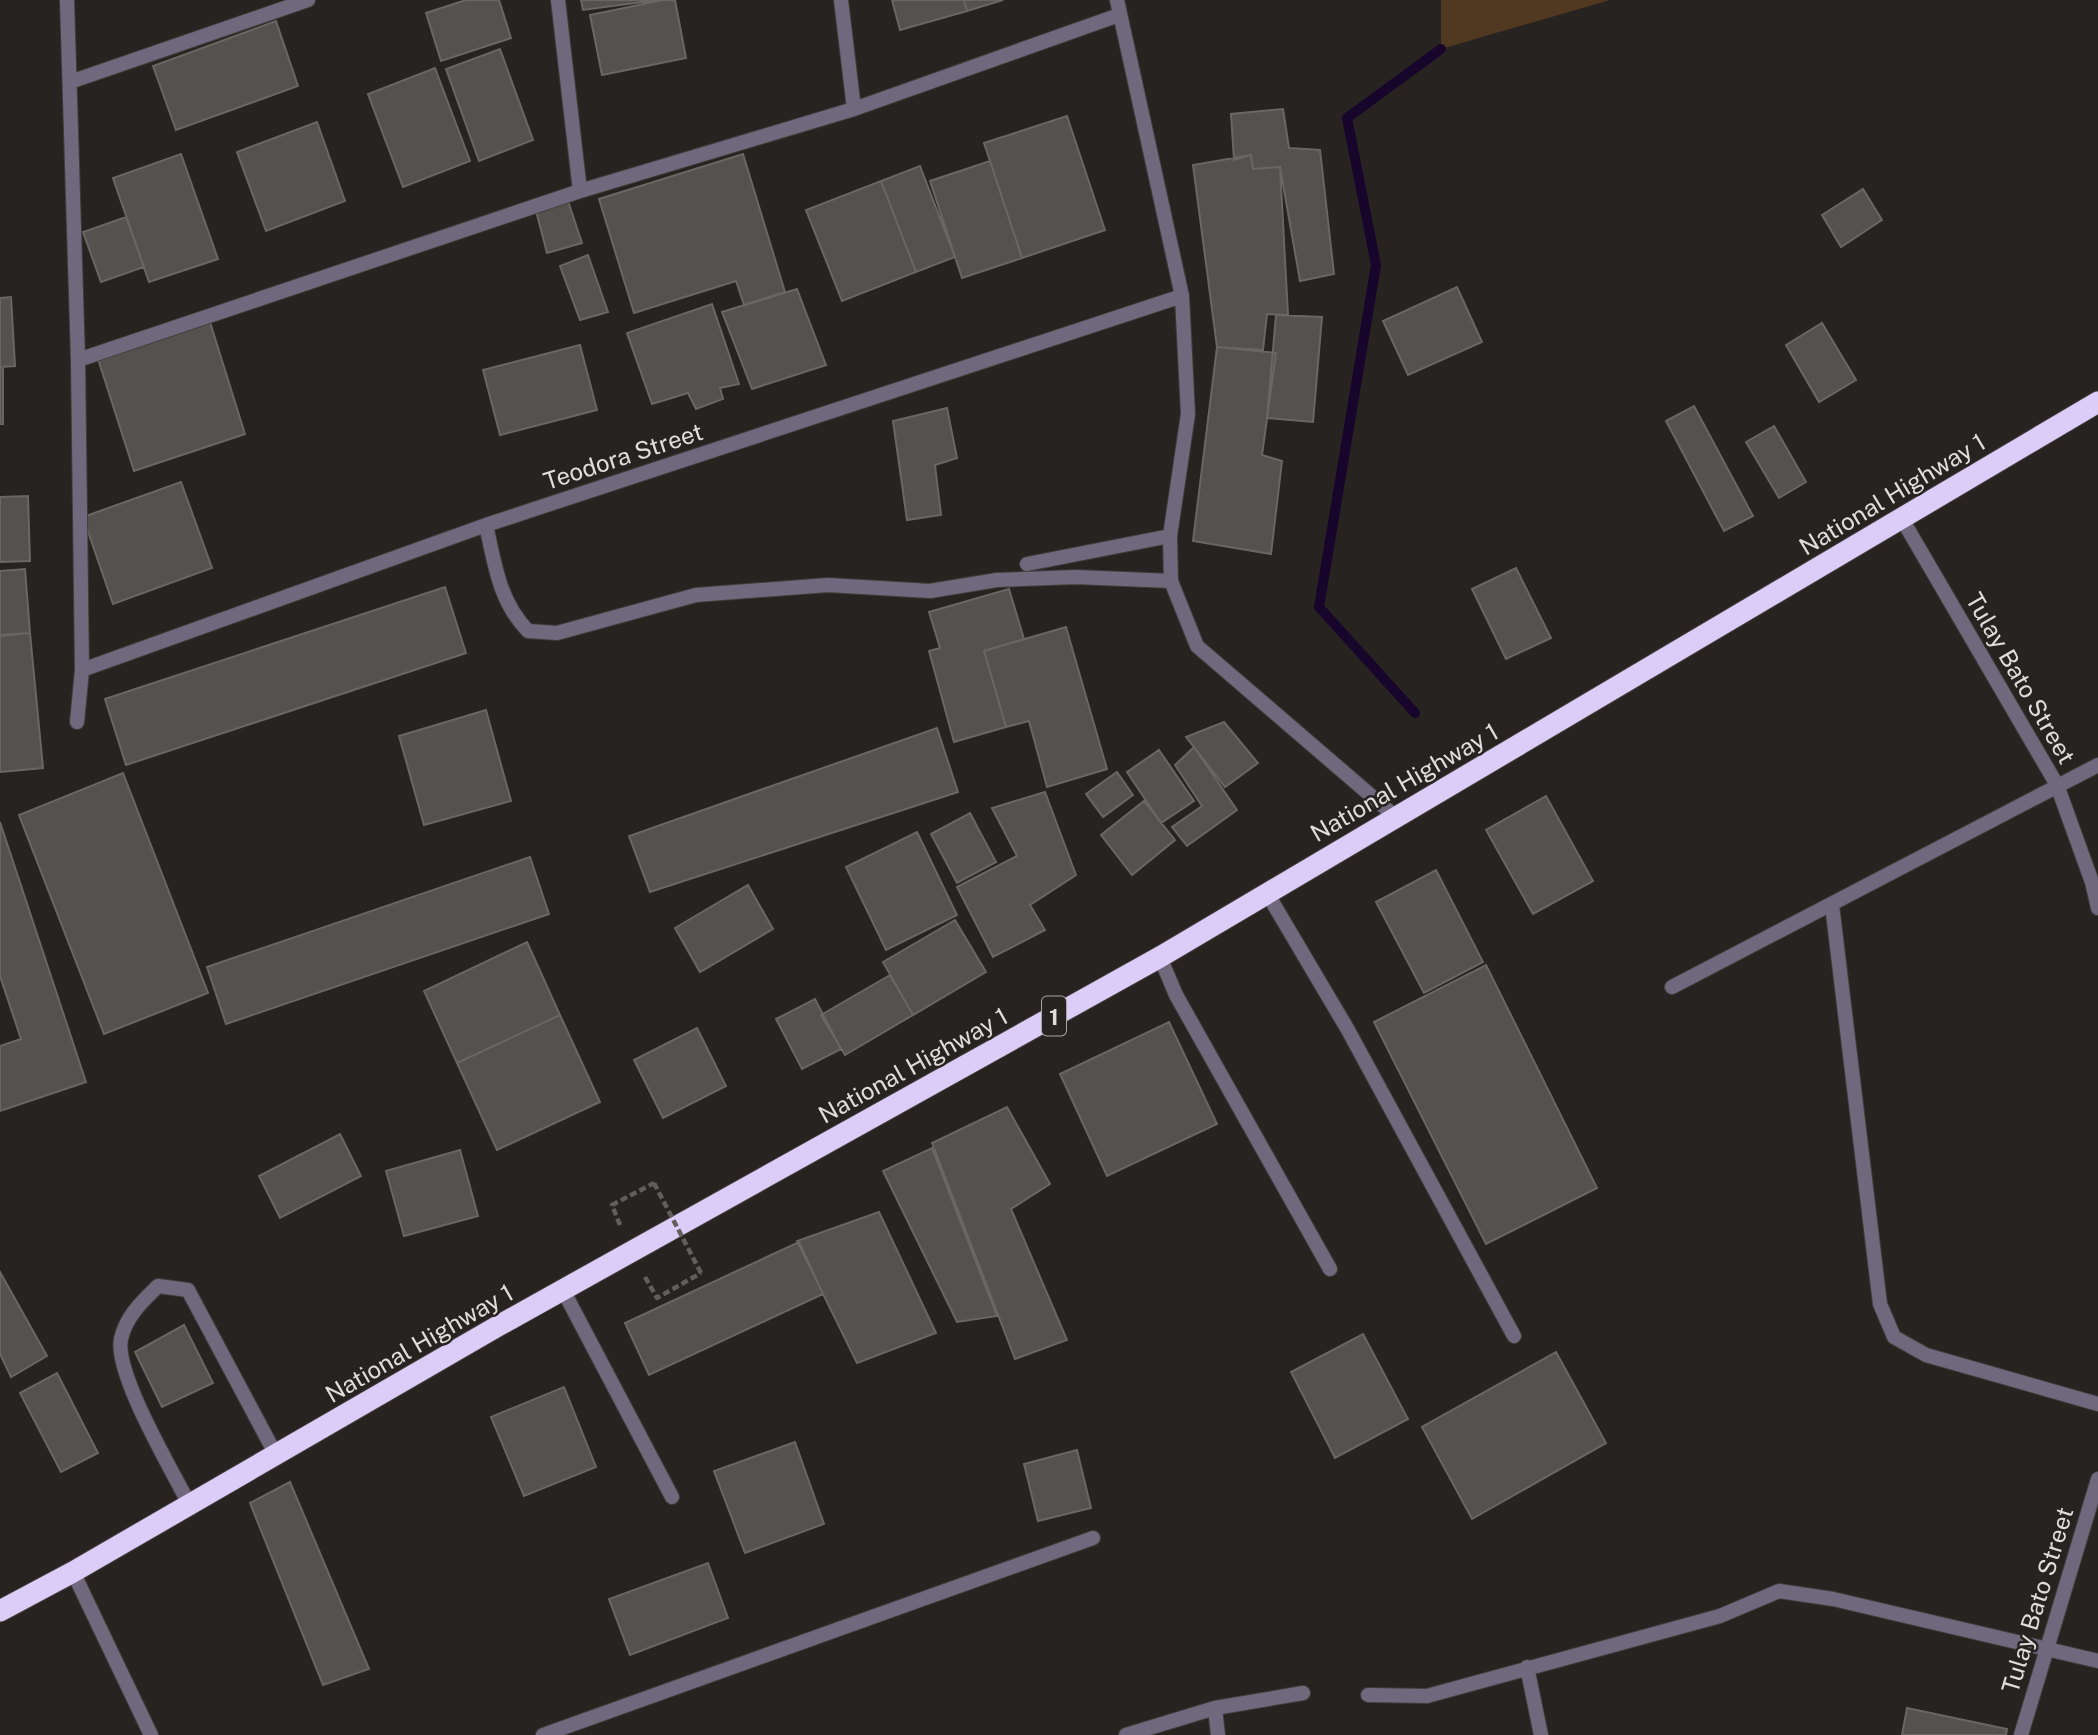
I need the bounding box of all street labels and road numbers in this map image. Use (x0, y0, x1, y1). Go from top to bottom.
street label: Teodora Street (540, 417, 706, 495)
street label: National Highway 1 (1794, 427, 1990, 561)
street label: Tulay Bato Street (1961, 588, 2081, 768)
street label: National Highway 1 (1305, 717, 1503, 847)
road number: 1 (1042, 996, 1066, 1036)
street label: National Highway 1 (813, 1001, 1013, 1129)
street label: National Highway 1 (320, 1278, 518, 1408)
street label: Tulay Bato Street (1995, 1504, 2079, 1696)

